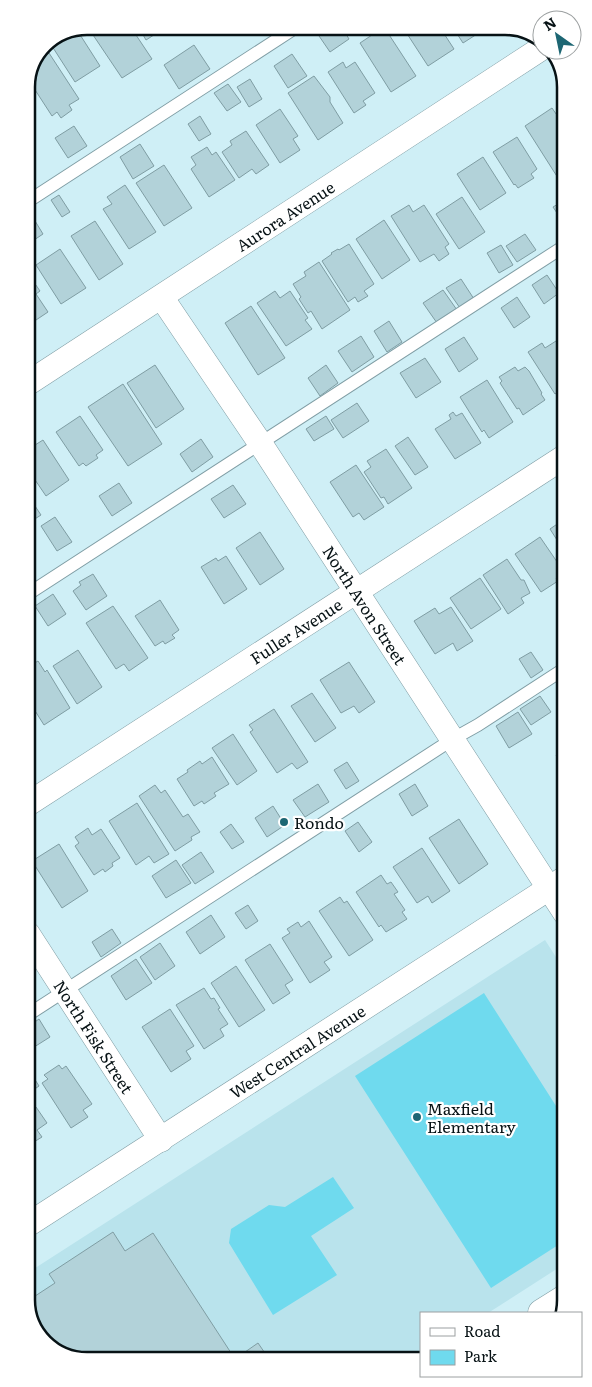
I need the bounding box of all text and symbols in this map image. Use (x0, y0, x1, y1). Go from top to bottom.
north arrow (532, 10, 582, 60)
text: N (539, 12, 560, 35)
street label: Aurora Avenue (231, 175, 339, 257)
street label: North Avon Street (317, 541, 413, 670)
street label: Fuller Avenue (245, 592, 347, 669)
place label: Rondo (294, 810, 344, 834)
marker: Rondo (278, 816, 290, 828)
street label: North Fisk Street (49, 975, 140, 1098)
street label: West Central Avenue (224, 998, 370, 1104)
place label: Maxfield Elementary (427, 1096, 516, 1138)
marker: Maxfield Elementary (411, 1111, 423, 1123)
legend (420, 1312, 582, 1377)
text: Road (464, 1319, 500, 1342)
text: Park (464, 1344, 498, 1367)

